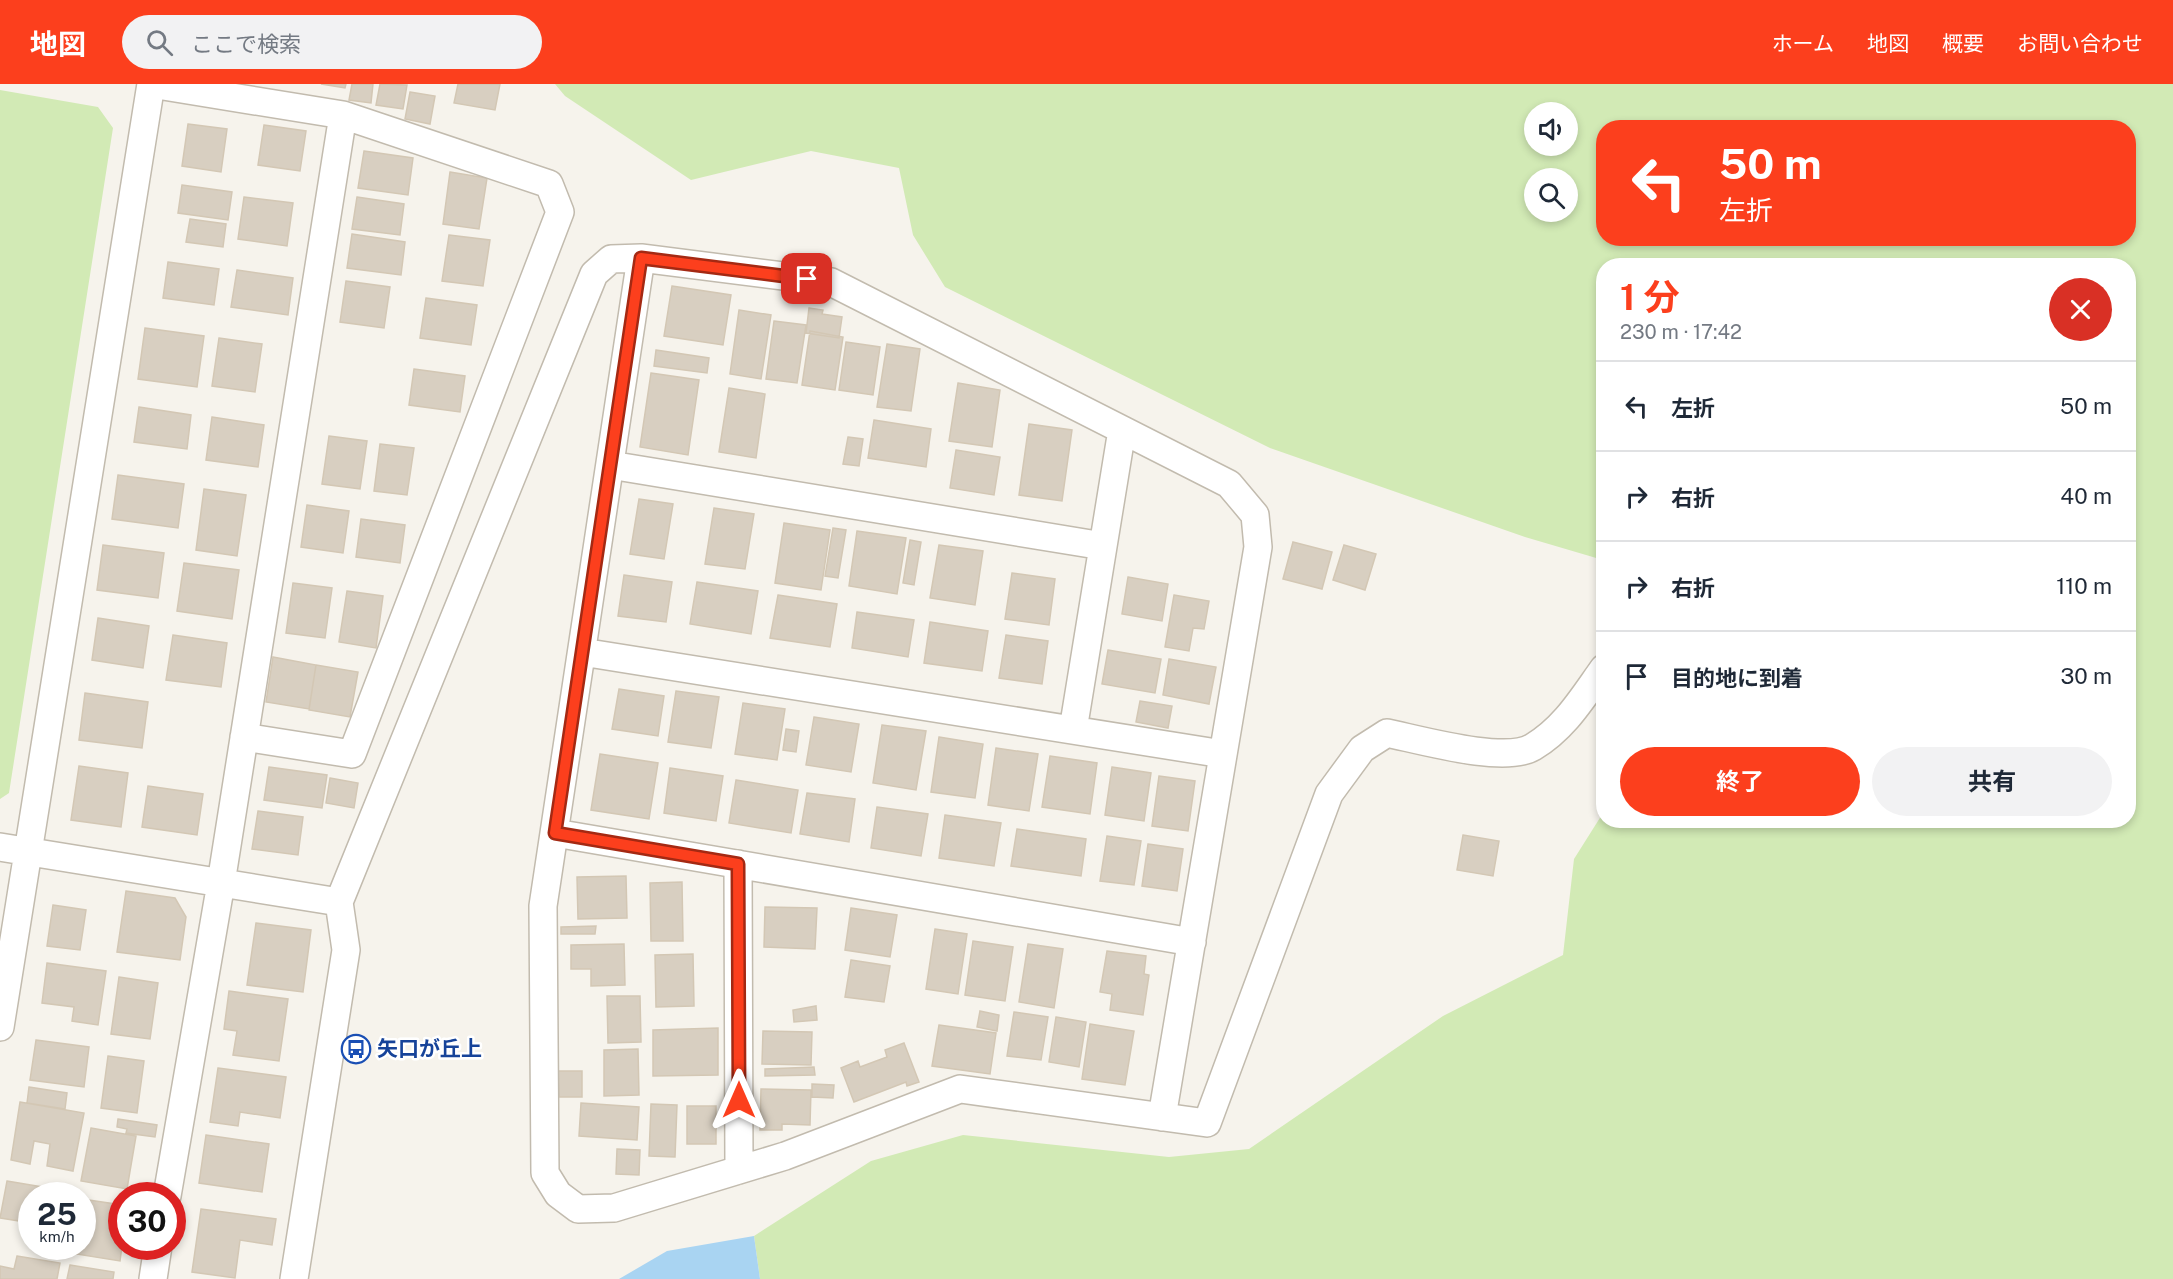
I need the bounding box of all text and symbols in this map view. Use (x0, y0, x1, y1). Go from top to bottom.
search box (122, 15, 542, 69)
icon: search (143, 26, 176, 59)
text: 地図 (30, 27, 86, 60)
text: ここで検索 (191, 31, 301, 57)
text: ホーム (1772, 31, 1834, 56)
text: 地図 (1867, 31, 1909, 56)
text: 概要 (1942, 31, 1984, 56)
text: お問い合わせ (2017, 31, 2143, 56)
map controls (1524, 102, 1578, 222)
button: sound (1524, 102, 1578, 156)
text: 50 m (1719, 139, 1822, 188)
icon: left (1620, 144, 1698, 222)
button: search (1524, 168, 1578, 222)
text: 左折 (1719, 194, 1773, 226)
pin (781, 253, 832, 304)
icon: arrive (790, 262, 823, 295)
text: 1 分 (1620, 276, 1680, 318)
button: close (2049, 278, 2112, 341)
text: 230 m · 17:42 (1620, 320, 1742, 344)
icon: left (1620, 390, 1653, 423)
text: 50 m (2060, 393, 2112, 419)
text: 左折 (1671, 395, 1715, 421)
icon: right (1620, 480, 1653, 513)
text: 40 m (2060, 483, 2112, 509)
text: 右折 (1671, 485, 1715, 511)
icon: right (1620, 570, 1653, 603)
text: 110 m (2056, 573, 2112, 599)
text: 右折 (1671, 575, 1715, 601)
icon: arrive (1620, 660, 1653, 693)
text: 30 m (2060, 663, 2112, 689)
text: 目的地に到着 (1671, 665, 1803, 691)
button: 終了 (1620, 747, 1860, 816)
button: 共有 (1872, 747, 2112, 816)
bus stop icon: 矢口が丘上 (340, 1033, 372, 1065)
place label: 矢口が丘上 (377, 1036, 482, 1061)
position arrow (707, 1068, 771, 1132)
speed limit sign: 30 (108, 1182, 186, 1260)
text: 25 (37, 1196, 77, 1232)
text: km/h (39, 1228, 75, 1245)

